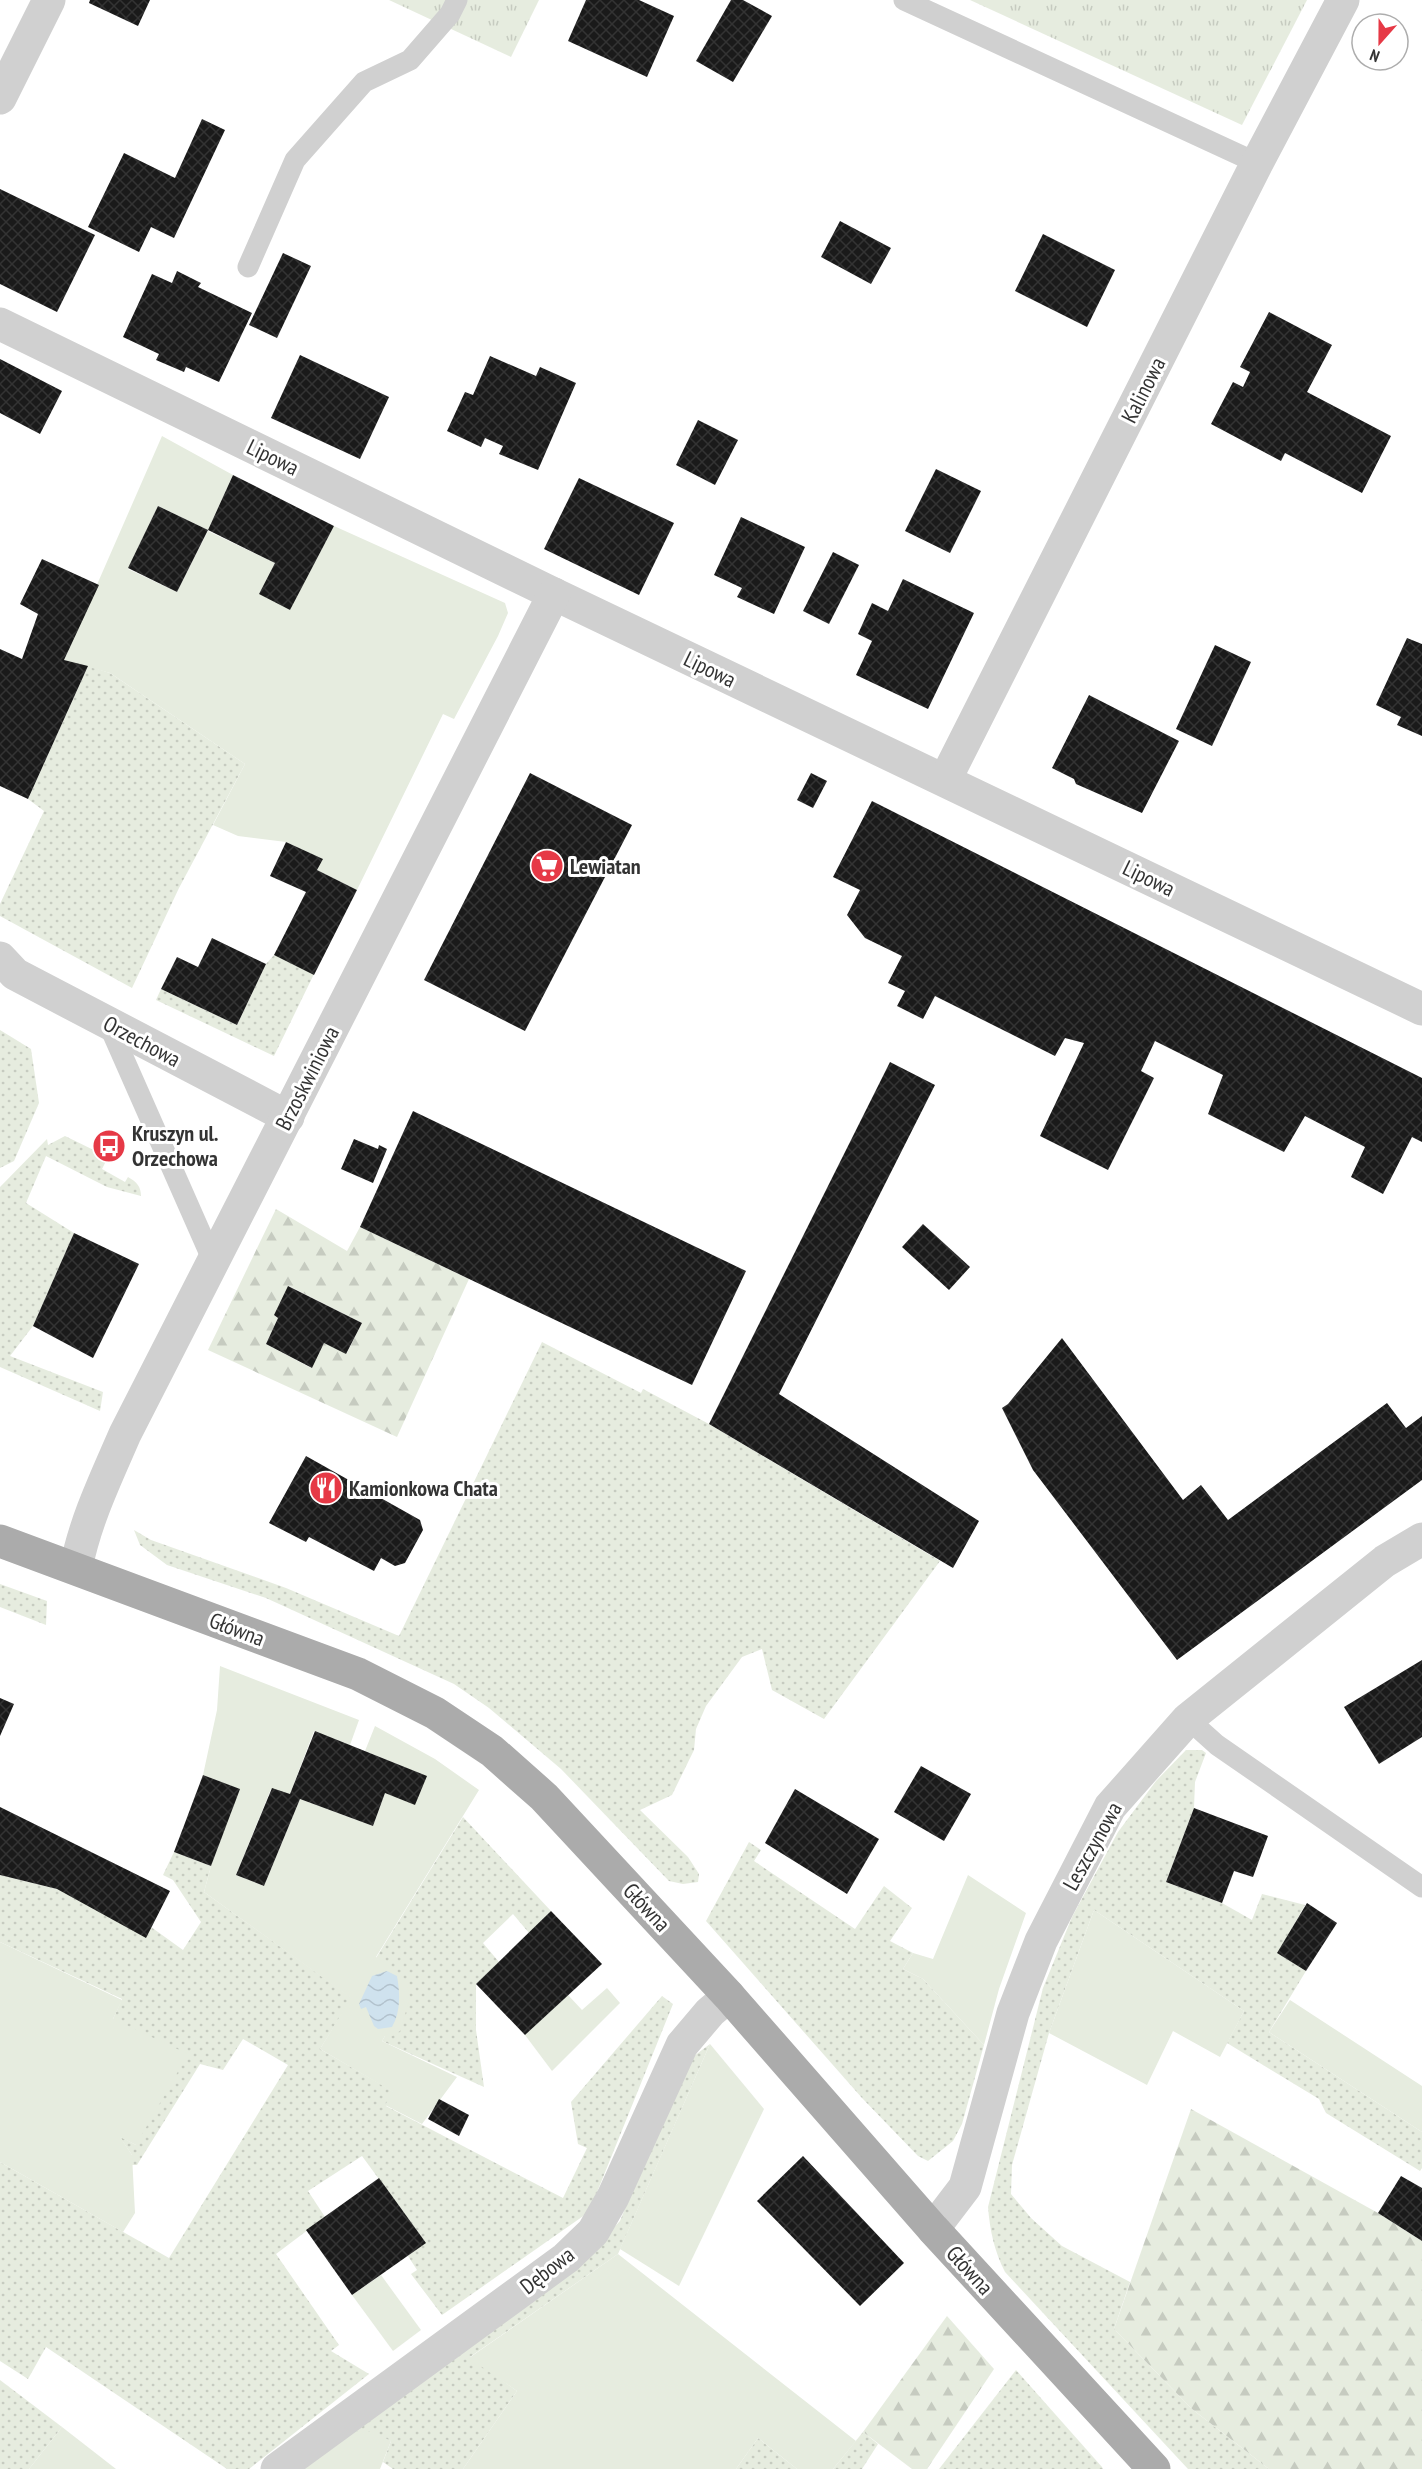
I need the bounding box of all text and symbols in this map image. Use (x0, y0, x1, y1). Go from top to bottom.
north arrow (1350, 12, 1410, 72)
text: N (1367, 45, 1382, 67)
street label: Kalinowa (1115, 353, 1171, 427)
street label: Lipowa (242, 432, 304, 482)
street label: Lipowa (679, 644, 741, 694)
supermarket icon: Lewiatan (529, 848, 565, 884)
place label: Lewiatan (570, 852, 641, 880)
street label: Lipowa (1118, 853, 1180, 903)
street label: Orzechowa (99, 1009, 185, 1073)
street label: Brzoskwiniowa (269, 1021, 345, 1135)
place label: Kruszyn ul. Orzechowa (132, 1119, 218, 1172)
bus stop icon: Kruszyn ul. Orzechowa (91, 1128, 127, 1164)
restaurant icon: Kamionkowa Chata (308, 1470, 344, 1506)
place label: Kamionkowa Chata (349, 1474, 498, 1502)
street label: Główna (206, 1606, 268, 1652)
street label: Leszczynowa (1056, 1797, 1128, 1895)
street label: Główna (617, 1877, 677, 1937)
street label: Dębowa (514, 2240, 580, 2300)
street label: Główna (941, 2240, 999, 2300)

